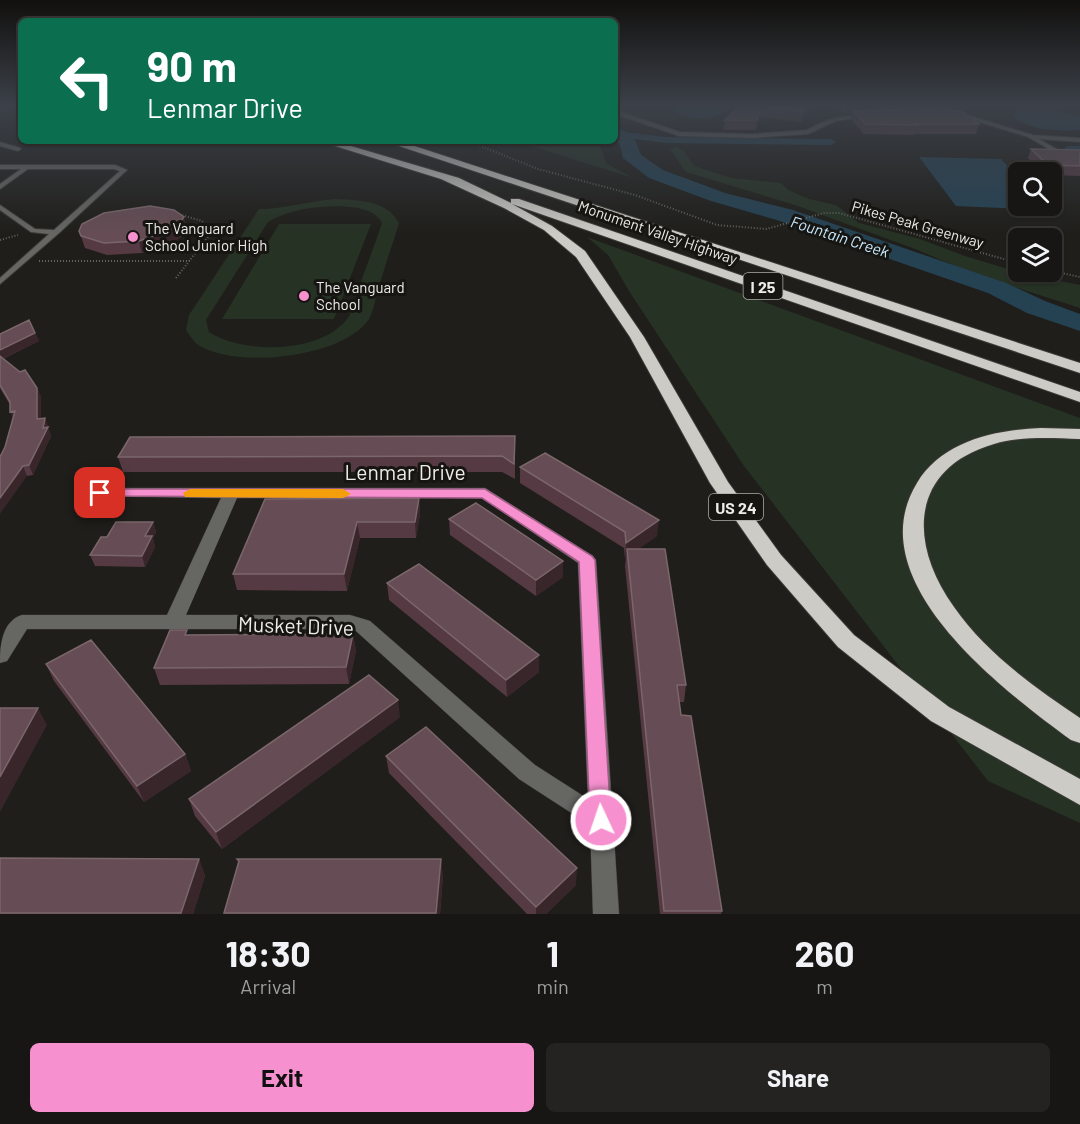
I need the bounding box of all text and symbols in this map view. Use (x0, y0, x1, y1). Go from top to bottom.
text: 90 m (147, 40, 237, 90)
icon: left (48, 42, 126, 120)
text: Lenmar Drive (147, 91, 303, 123)
map controls (1008, 162, 1062, 282)
button: search (1008, 162, 1062, 216)
street label: Monument Valley Highway (576, 196, 740, 268)
street label: Pikes Peak Greenway (850, 197, 986, 251)
water label: Fountain Creek (789, 211, 892, 261)
place label: The Vanguard School Junior High (145, 219, 267, 254)
button: layers (1008, 228, 1062, 282)
marker: The Vanguard School Junior High (126, 230, 140, 244)
road number: I 25 (744, 273, 783, 299)
place label: The Vanguard School (316, 278, 405, 313)
marker: The Vanguard School (297, 289, 311, 303)
street label: Lenmar Drive (344, 459, 466, 484)
pin (74, 467, 125, 518)
icon: arrive (83, 476, 116, 509)
road number: US 24 (709, 494, 763, 520)
street label: Musket Drive (238, 610, 354, 640)
position arrow (569, 788, 633, 852)
text: 18:30 (226, 931, 311, 974)
text: 1 (546, 931, 559, 974)
text: 260 (794, 931, 854, 974)
text: Arrival (240, 974, 296, 998)
text: min (536, 974, 569, 998)
text: m (816, 974, 833, 998)
button: Exit (30, 1043, 534, 1112)
button: Share (546, 1043, 1050, 1112)

